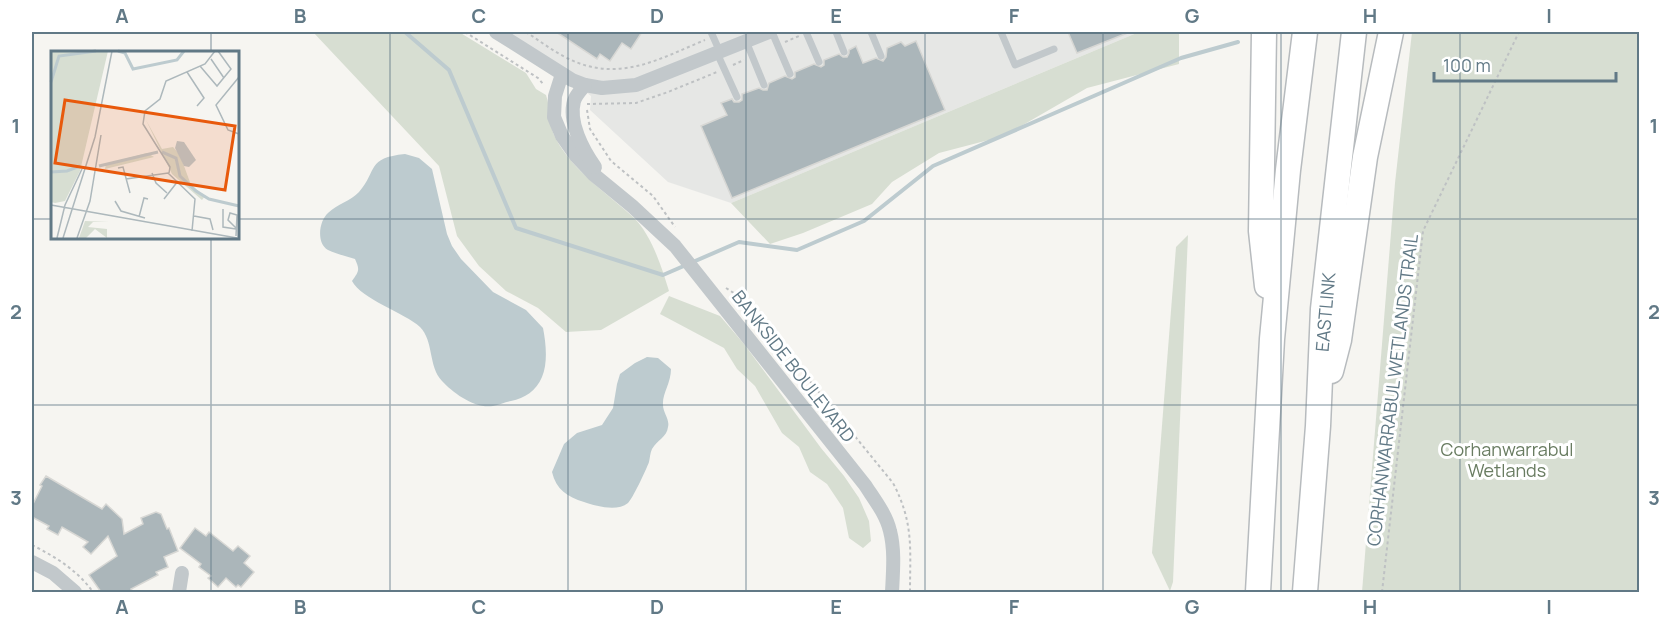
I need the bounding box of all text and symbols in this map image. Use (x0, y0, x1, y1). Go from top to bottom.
text: A (115, 2, 129, 29)
text: B (294, 2, 307, 29)
text: C (472, 2, 486, 29)
text: D (650, 2, 664, 29)
text: E (830, 2, 842, 29)
text: F (1009, 2, 1020, 29)
text: G (1185, 2, 1200, 29)
text: H (1363, 2, 1377, 29)
text: I (1546, 2, 1552, 29)
scale bar (1434, 45, 1616, 83)
inset map (51, 51, 238, 238)
text: 100 m (1443, 53, 1491, 77)
text: 1 (12, 112, 20, 139)
text: 1 (1650, 112, 1658, 139)
street label: CORHANWARRABUL WETLANDS TRAIL (1361, 233, 1423, 547)
street label: EASTLINK (1310, 271, 1340, 353)
street label: BANKSIDE BOULEVARD (727, 285, 861, 447)
text: 2 (10, 298, 22, 325)
text: 2 (1648, 298, 1660, 325)
park label: Corhanwarrabul Wetlands (1441, 437, 1573, 482)
text: 3 (10, 484, 22, 511)
text: 3 (1648, 484, 1660, 511)
text: A (115, 593, 129, 620)
text: B (294, 593, 307, 620)
text: C (472, 593, 486, 620)
text: D (650, 593, 664, 620)
text: E (830, 593, 842, 620)
text: F (1009, 593, 1020, 620)
text: G (1185, 593, 1200, 620)
text: H (1363, 593, 1377, 620)
text: I (1546, 593, 1552, 620)

